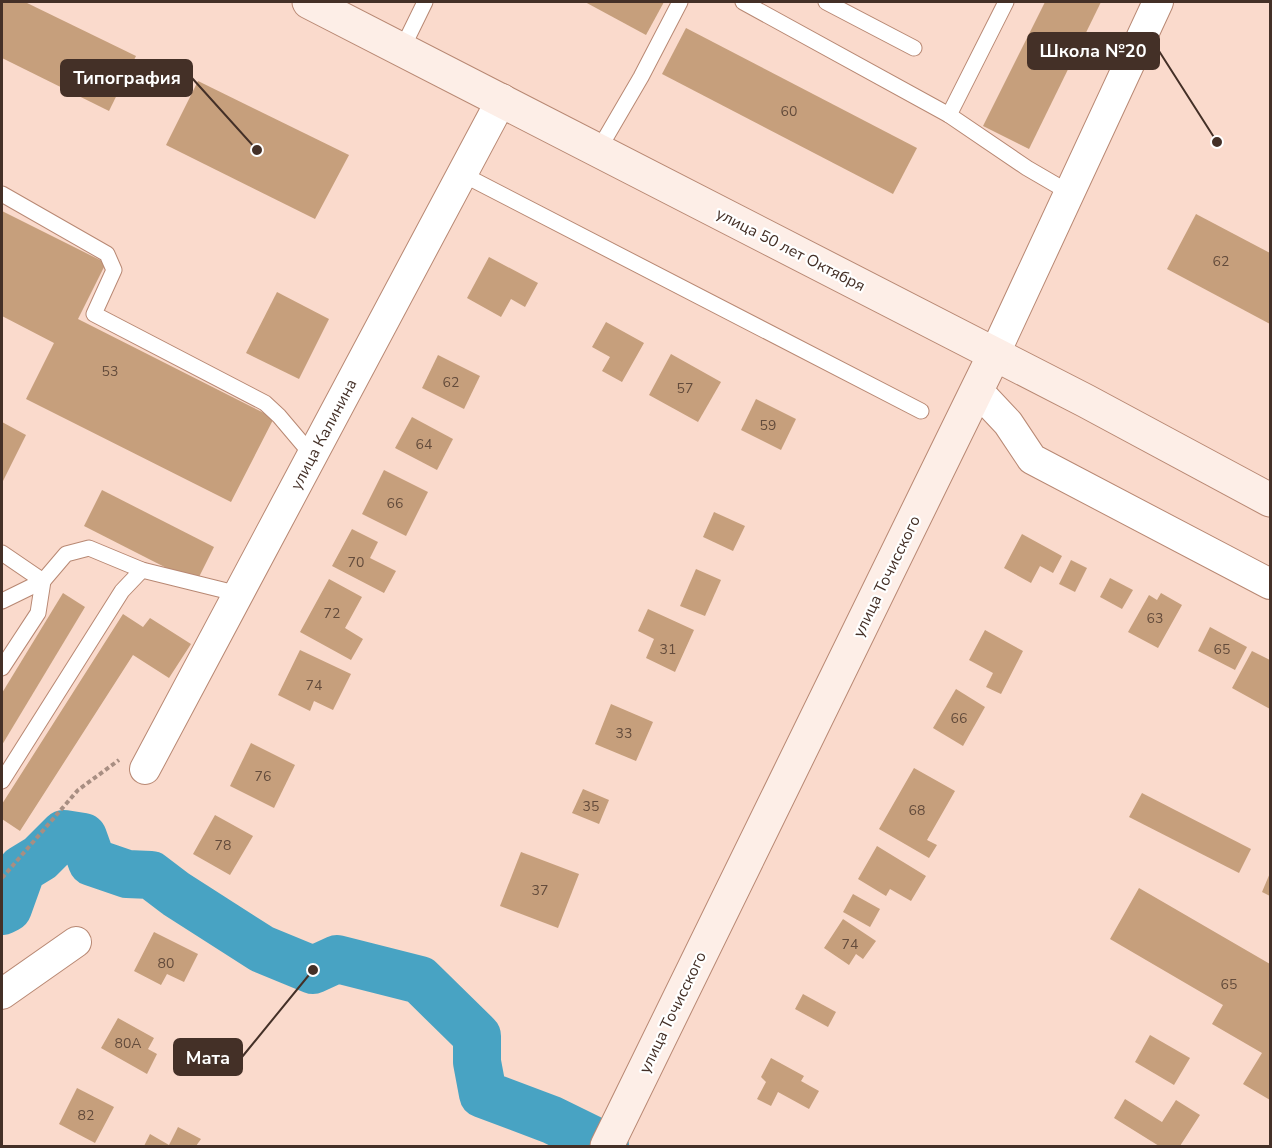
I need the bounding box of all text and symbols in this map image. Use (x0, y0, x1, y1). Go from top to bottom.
callout: Школа №20 (1028, 33, 1159, 69)
text: Школа №20 (1040, 39, 1147, 63)
callout: Типография (61, 60, 192, 96)
text: Типография (73, 66, 181, 90)
house number: 60 (781, 102, 797, 121)
street label: улица 50 лет Октября (712, 203, 869, 297)
house number: 62 (1213, 252, 1229, 271)
house number: 53 (102, 362, 118, 381)
house number: 62 (443, 373, 459, 392)
street label: улица Калинина (285, 375, 362, 494)
house number: 57 (677, 379, 693, 398)
house number: 59 (760, 416, 776, 435)
house number: 64 (416, 435, 432, 454)
house number: 66 (387, 494, 403, 513)
street label: улица Точисского (848, 512, 926, 641)
house number: 70 (348, 553, 364, 572)
house number: 72 (324, 604, 340, 623)
house number: 63 (1147, 609, 1163, 628)
house number: 31 (660, 640, 676, 659)
house number: 65 (1214, 640, 1230, 659)
house number: 74 (306, 676, 322, 695)
house number: 66 (951, 709, 967, 728)
house number: 33 (616, 724, 632, 743)
house number: 76 (255, 767, 271, 786)
house number: 35 (583, 797, 599, 816)
house number: 68 (909, 801, 925, 820)
house number: 78 (215, 836, 231, 855)
house number: 37 (532, 881, 548, 900)
house number: 74 (842, 935, 858, 954)
street label: улица Точисского (634, 948, 712, 1077)
house number: 80 (158, 954, 174, 973)
house number: 65 (1221, 975, 1237, 994)
house number: 80А (114, 1034, 142, 1053)
callout: Мата (174, 1039, 242, 1075)
text: Мата (186, 1046, 230, 1070)
house number: 82 (78, 1106, 94, 1125)

